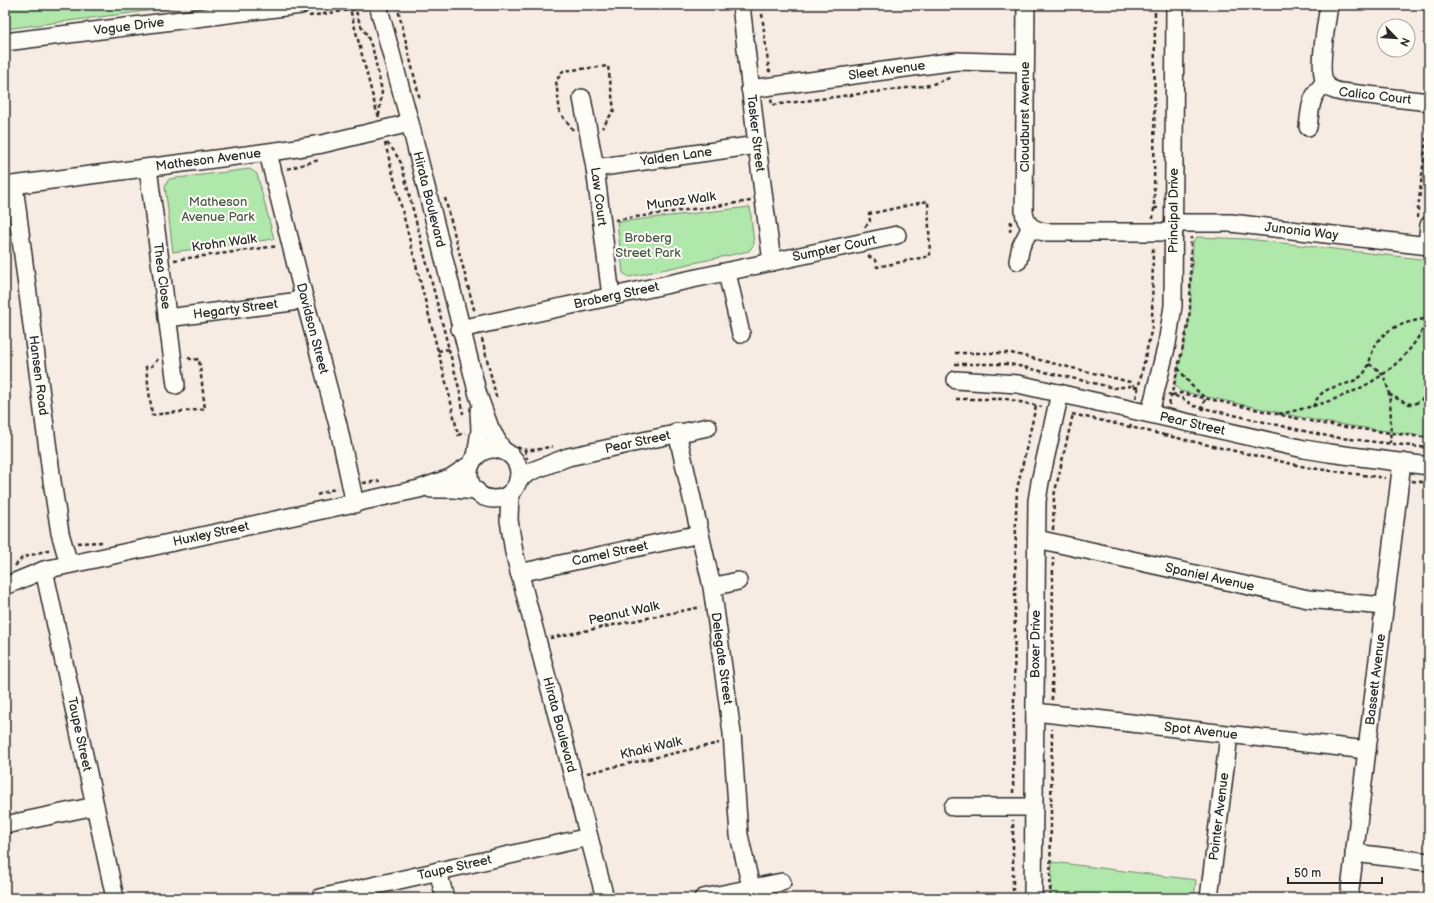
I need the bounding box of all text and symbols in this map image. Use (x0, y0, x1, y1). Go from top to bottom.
street label: Vogue Drive (93, 14, 166, 39)
north arrow (1376, 18, 1416, 58)
text: N (1397, 36, 1412, 49)
street label: Sleet Avenue (847, 57, 926, 84)
street label: Cloudburst Avenue (1017, 61, 1033, 172)
street label: Calico Court (1338, 84, 1412, 108)
street label: Tasker Street (743, 94, 768, 173)
street label: Yalden Lane (638, 143, 713, 170)
street label: Matheson Avenue (155, 145, 262, 174)
street label: Hirata Boulevard (409, 150, 449, 249)
street label: Law Court (587, 166, 610, 227)
street label: Principal Drive (1165, 168, 1182, 253)
street label: Munoz Walk (645, 188, 717, 214)
park label: Matheson Avenue Park (181, 194, 255, 225)
street label: Junonia Way (1264, 219, 1339, 243)
street label: Krohn Walk (190, 230, 258, 255)
park label: Broberg Street Park (615, 230, 681, 261)
street label: Sumpter Court (791, 232, 878, 265)
street label: Thea Close (150, 242, 174, 311)
street label: Broberg Street (572, 278, 661, 312)
street label: Davidson Street (293, 281, 332, 376)
street label: Hegarty Street (192, 296, 279, 323)
street label: Hansen Road (25, 334, 52, 416)
street label: Pear Street (1158, 408, 1227, 439)
street label: Pear Street (603, 427, 672, 457)
street label: Huxley Street (172, 518, 250, 550)
street label: Camel Street (571, 537, 649, 569)
street label: Spaniel Avenue (1164, 560, 1256, 595)
street label: Peanut Walk (587, 598, 661, 628)
street label: Boxer Drive (1027, 610, 1044, 678)
street label: Delegate Street (708, 611, 736, 705)
street label: Bassett Avenue (1362, 633, 1389, 726)
street label: Hirata Boulevard (539, 675, 580, 774)
street label: Taupe Street (64, 696, 95, 773)
street label: Spot Avenue (1163, 719, 1239, 743)
street label: Khaki Walk (618, 733, 684, 763)
street label: Pointer Avenue (1206, 771, 1232, 862)
street label: Taupe Street (416, 851, 493, 884)
scale bar (1288, 859, 1382, 885)
text: 50 m (1294, 866, 1321, 881)

